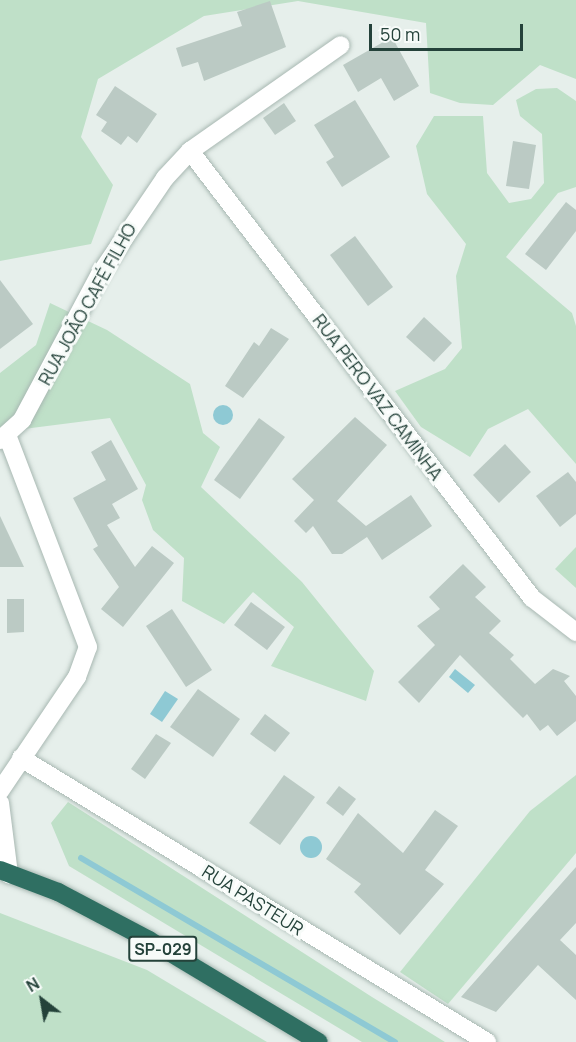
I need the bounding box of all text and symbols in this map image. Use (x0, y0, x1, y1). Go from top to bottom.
scale bar (372, 12, 526, 50)
text: 50 m (380, 22, 420, 46)
street label: RUA JOÃO CAFÉ FILHO (33, 219, 141, 389)
street label: RUA PERO VAZ CAMINHA (308, 310, 448, 484)
street label: RUA PASTEUR (198, 860, 308, 940)
road number: SP-029 (127, 936, 199, 962)
north arrow (12, 970, 72, 1030)
text: N (22, 972, 43, 997)

